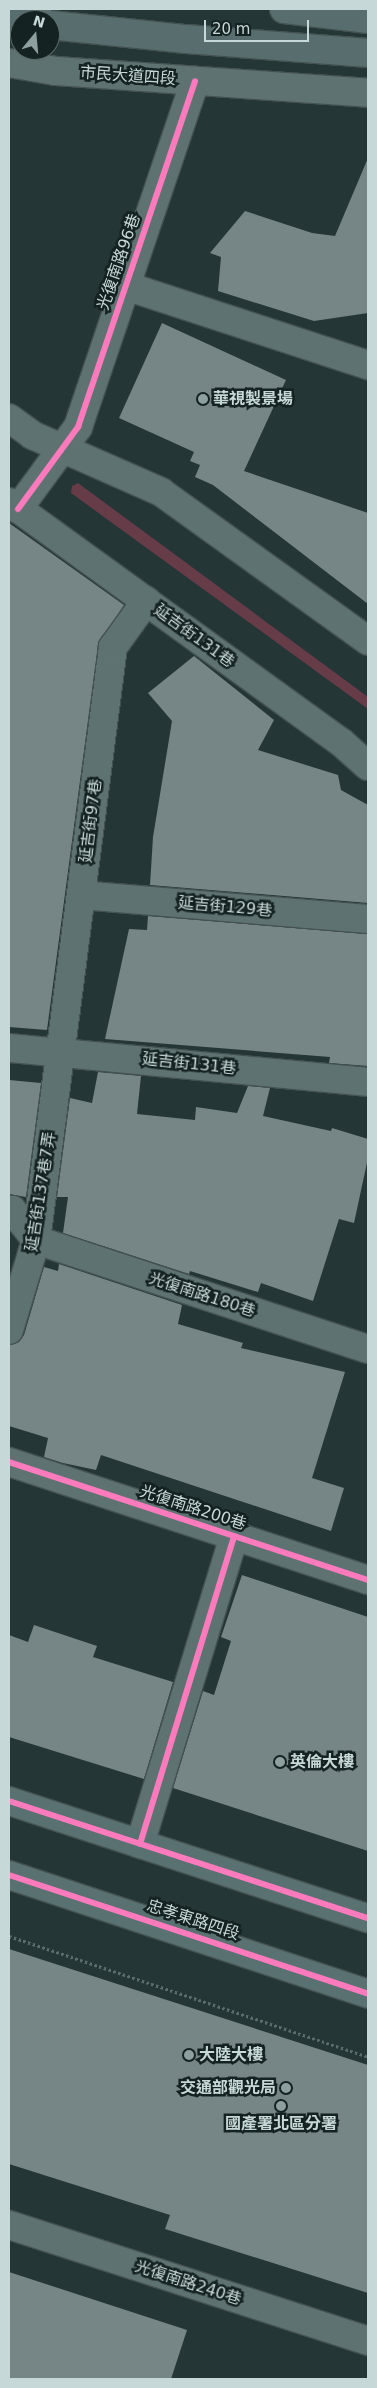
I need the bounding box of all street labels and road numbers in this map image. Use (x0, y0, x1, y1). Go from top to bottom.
street label: 市民大道四段 (79, 63, 177, 89)
street label: 光復南路96巷 (94, 211, 144, 313)
street label: 延吉街131巷 (150, 600, 238, 672)
street label: 延吉街97巷 (76, 778, 106, 864)
street label: 延吉街129巷 (177, 893, 273, 921)
street label: 延吉街131巷 (141, 1050, 237, 1078)
street label: 延吉街137巷7弄 (22, 1131, 60, 1253)
street label: 光復南路180巷 (146, 1269, 258, 1321)
street label: 光復南路200巷 (137, 1482, 249, 1534)
street label: 忠孝東路四段 (144, 1896, 242, 1944)
street label: 光復南路240巷 (132, 2257, 244, 2309)

